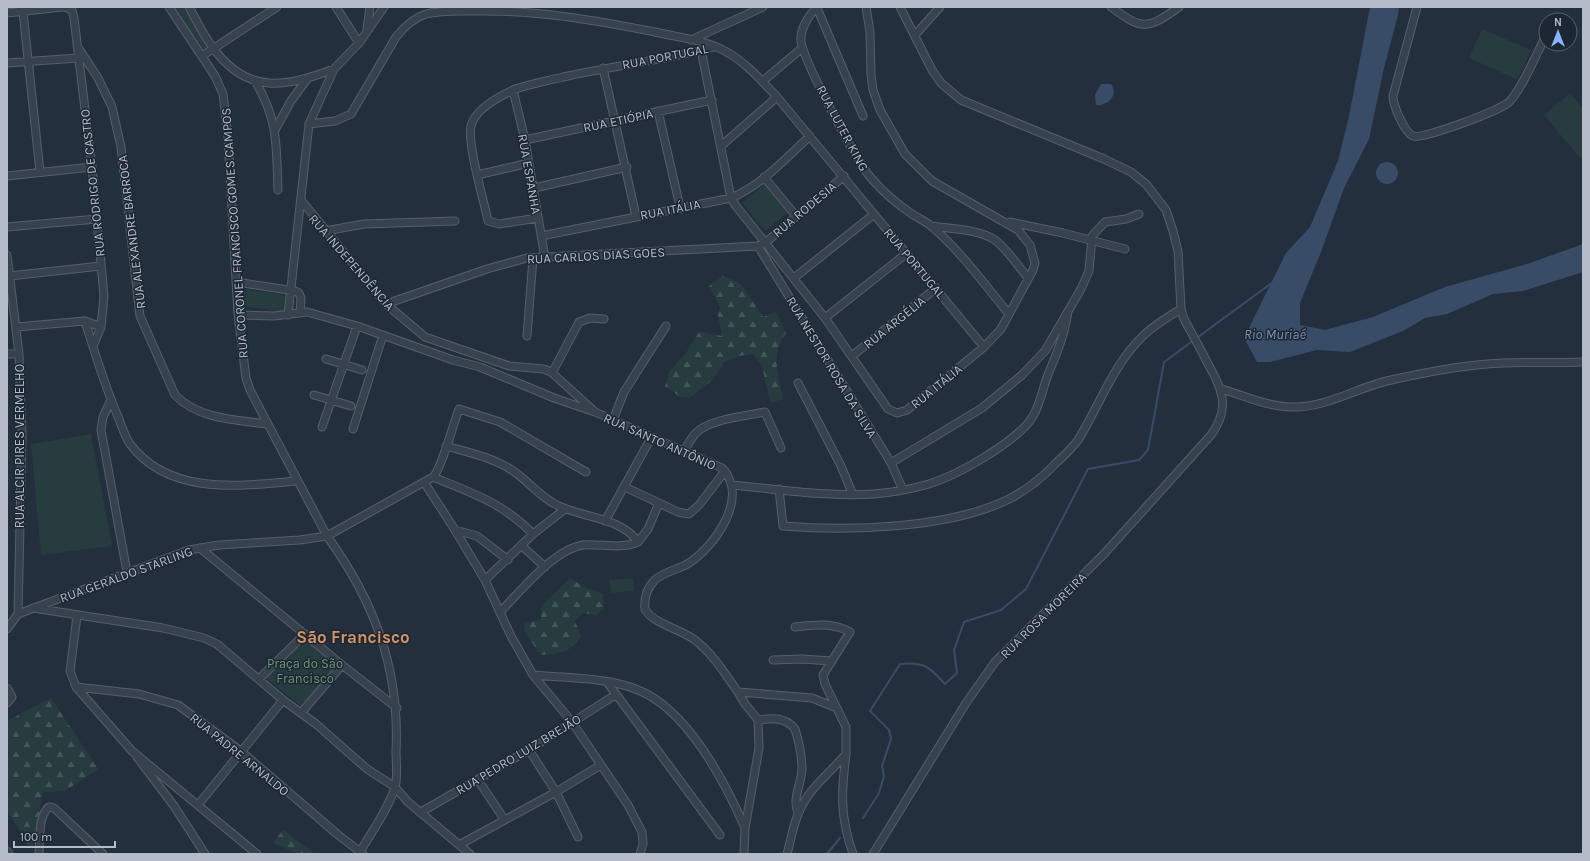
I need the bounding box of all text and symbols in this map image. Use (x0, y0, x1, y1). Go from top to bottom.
north arrow (1538, 12, 1578, 52)
text: N (1554, 16, 1562, 29)
street label: RUA PORTUGAL (621, 41, 709, 72)
street label: RUA LUTER KING (814, 83, 872, 174)
street label: RUA ETIÓPIA (582, 105, 655, 135)
street label: RUA CORONEL FRANCISCO GOMES CAMPOS (218, 107, 251, 359)
street label: RUA RODRIGO DE CASTRO (77, 108, 108, 258)
street label: RUA ESPANHA (515, 133, 544, 216)
street label: RUA ALEXANDRE BARROCA (115, 154, 148, 310)
street label: RUA RODESIA (770, 178, 840, 240)
street label: RUA ITÁLIA (638, 194, 702, 223)
street label: RUA INDEPENDÊNCIA (306, 210, 399, 314)
street label: RUA PORTUGAL (881, 225, 948, 302)
street label: RUA CARLOS DIAS GOES (527, 244, 666, 267)
street label: RUA ARGÉLIA (859, 291, 929, 352)
street label: RUA NESTOR ROSA DA SILVA (783, 294, 880, 441)
water label: Rio Muriaé (1244, 326, 1306, 343)
street label: RUA ITÁLIA (907, 359, 965, 411)
street label: RUA ALCIR PIRES VERMELHO (12, 364, 27, 528)
street label: RUA SANTO ANTÔNIO (601, 409, 719, 473)
street label: RUA GERALDO STARLING (58, 543, 195, 606)
street label: RUA ROSA MOREIRA (997, 569, 1090, 662)
district label: São Francisco (296, 627, 410, 647)
park label: Praça do São Francisco (267, 656, 343, 686)
street label: RUA PADRE ARNALDO (187, 710, 292, 799)
street label: RUA PEDRO LUIZ BREJÃO (453, 711, 583, 798)
scale bar (14, 823, 115, 849)
text: 100 m (20, 830, 52, 844)

